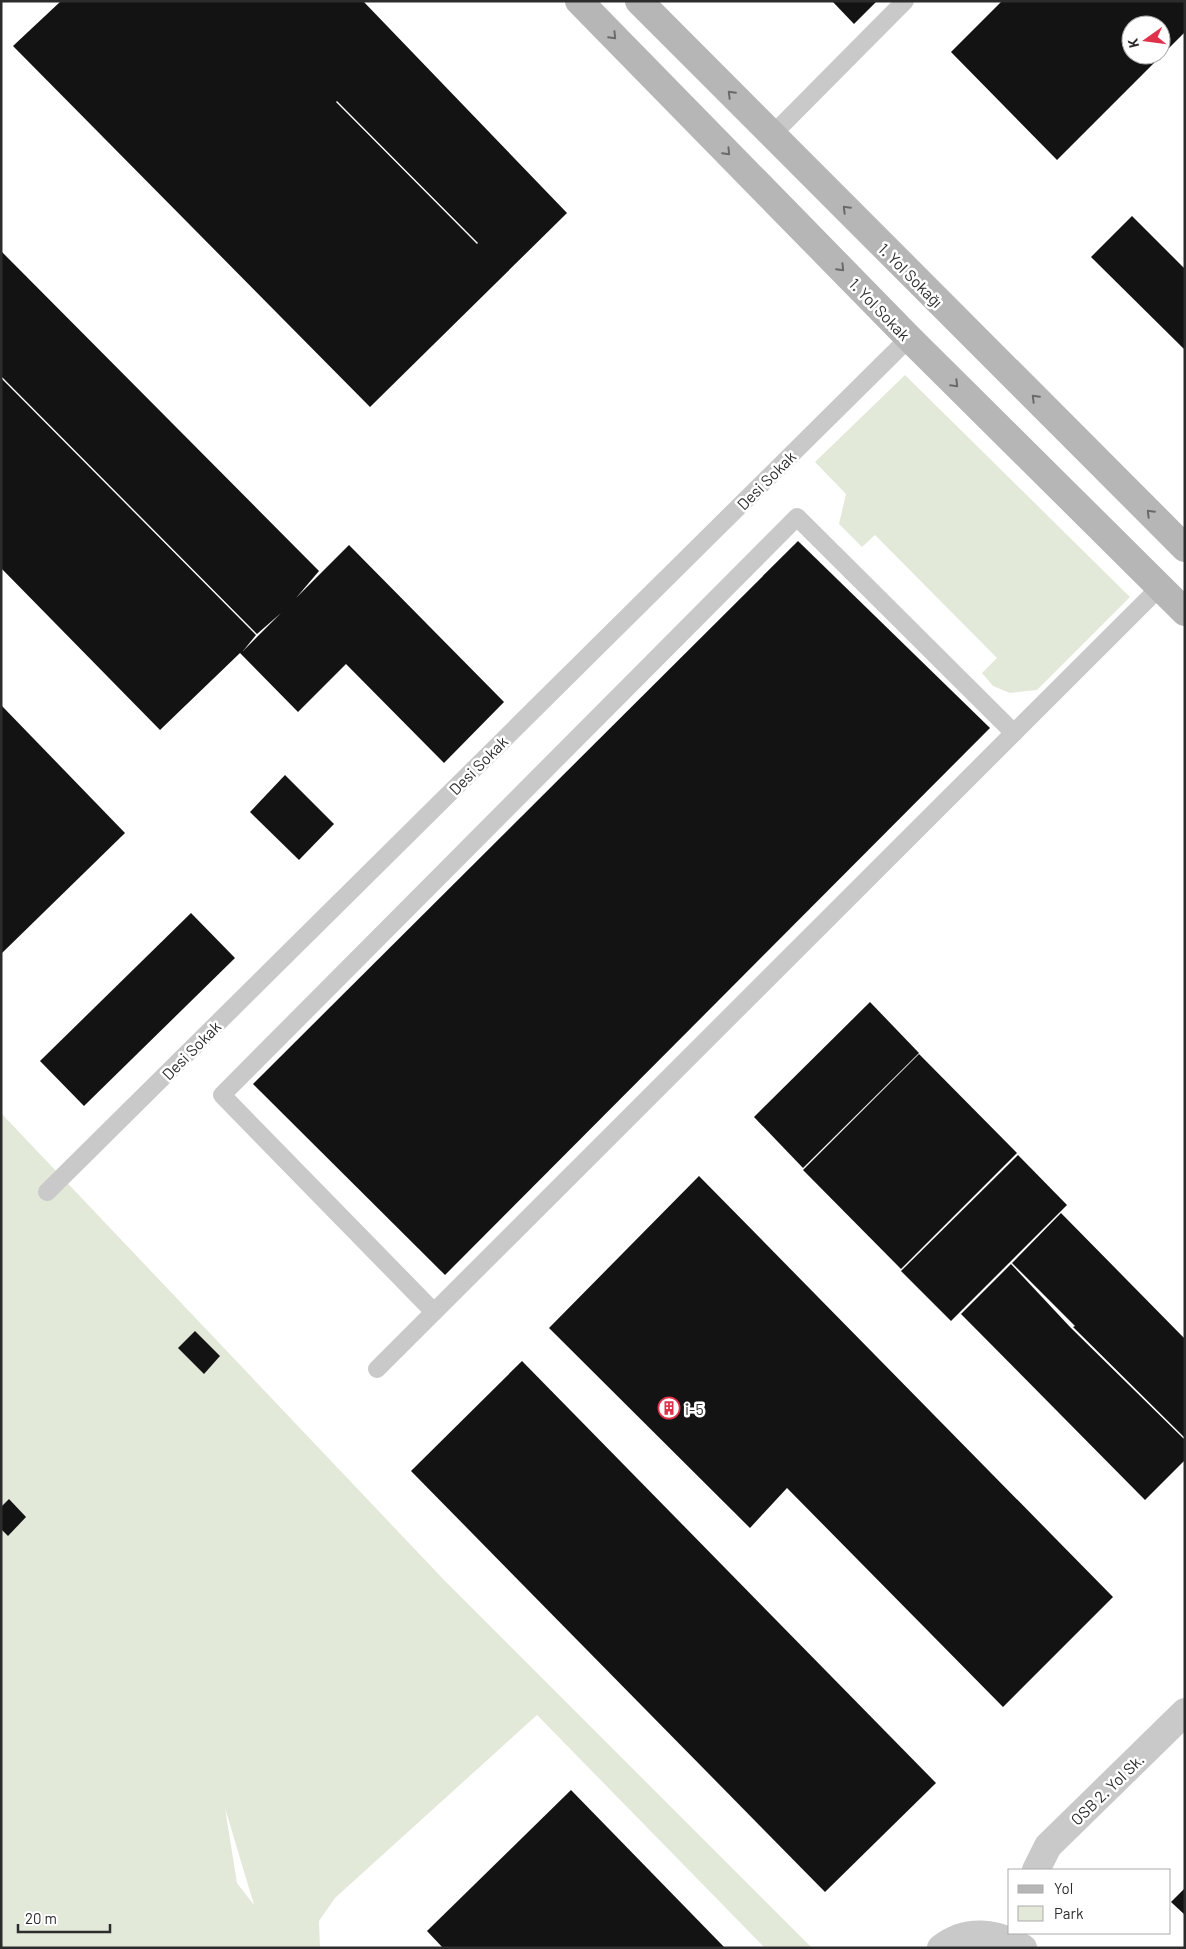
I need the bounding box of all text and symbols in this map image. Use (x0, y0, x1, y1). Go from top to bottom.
north arrow (1121, 15, 1171, 65)
one-way arrow (608, 30, 617, 39)
text: K (1124, 37, 1142, 50)
one-way arrow (728, 91, 737, 100)
one-way arrow (721, 146, 730, 155)
one-way arrow (843, 206, 852, 215)
street label: 1. Yol Sokağı (875, 239, 947, 311)
one-way arrow (835, 263, 844, 272)
street label: 1. Yol Sokak (846, 274, 914, 344)
one-way arrow (949, 378, 958, 387)
one-way arrow (1032, 395, 1041, 404)
street label: Desi Sokak (733, 447, 799, 513)
one-way arrow (1147, 510, 1156, 519)
street label: Desi Sokak (445, 732, 511, 798)
street label: Desi Sokak (158, 1017, 224, 1083)
building icon: i-5 (657, 1396, 681, 1420)
place label: i-5 (685, 1399, 704, 1418)
street label: OSB 2. Yol Sk. (1067, 1749, 1147, 1829)
legend (1008, 1869, 1171, 1934)
text: Yol (1054, 1879, 1073, 1897)
scale bar (18, 1902, 110, 1934)
text: Park (1054, 1904, 1084, 1922)
text: 20 m (25, 1909, 57, 1927)

